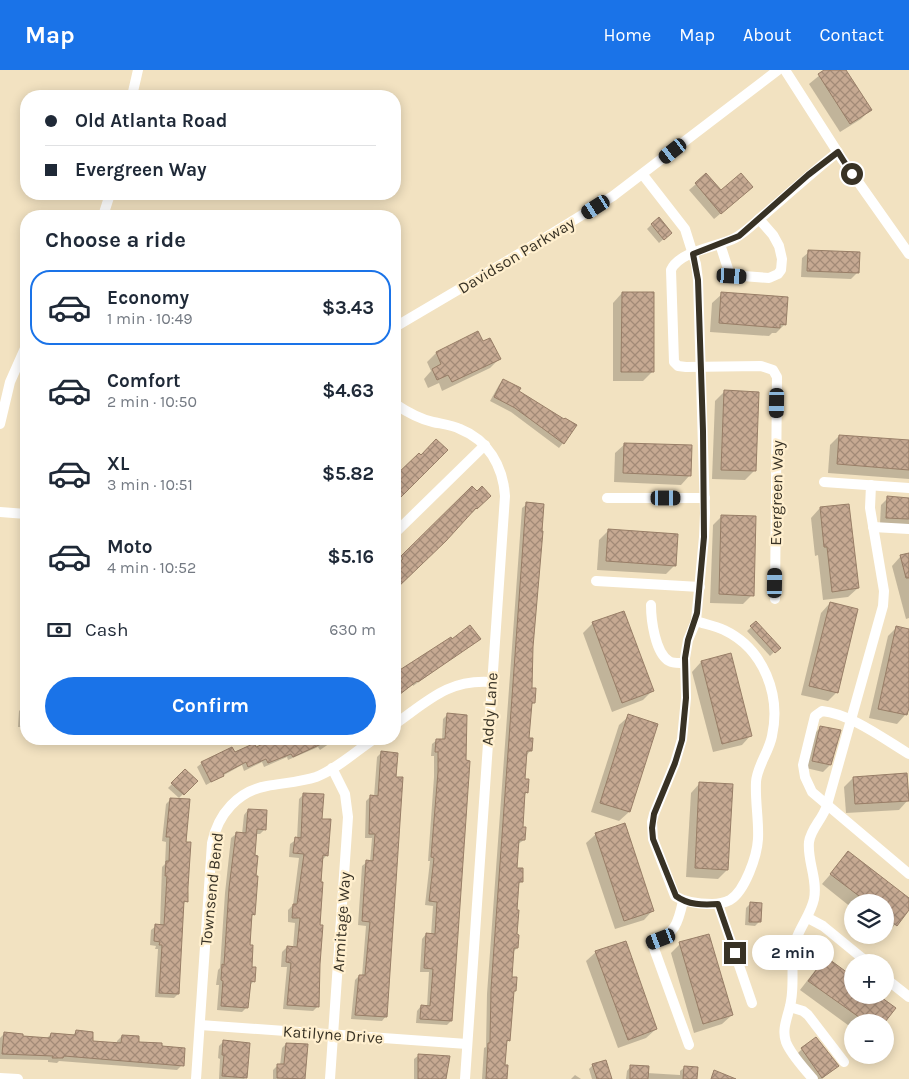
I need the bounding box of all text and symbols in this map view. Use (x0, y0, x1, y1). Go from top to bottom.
text: Map (25, 21, 75, 49)
text: Home (603, 24, 651, 46)
text: Map (679, 24, 715, 46)
text: About (743, 24, 792, 46)
text: Contact (820, 24, 884, 46)
text: Old Atlanta Road (75, 110, 228, 132)
car (656, 136, 689, 166)
text: Evergreen Way (75, 159, 207, 181)
route start (841, 163, 863, 185)
car (579, 193, 612, 221)
street label: Davidson Parkway (455, 213, 578, 298)
text: Choose a ride (45, 227, 186, 253)
car (716, 268, 747, 284)
icon: car (47, 285, 92, 330)
text: Economy (107, 287, 189, 309)
text: $3.43 (322, 297, 374, 319)
text: 1 min · 10:49 (107, 309, 193, 328)
icon: car (47, 368, 92, 413)
text: Comfort (107, 370, 181, 392)
text: $4.63 (322, 380, 374, 402)
car (769, 388, 784, 418)
text: 2 min · 10:50 (107, 392, 197, 411)
street label: Evergreen Way (766, 440, 787, 546)
icon: car (47, 451, 92, 496)
text: XL (107, 453, 129, 475)
text: $5.82 (322, 463, 374, 485)
text: 3 min · 10:51 (107, 475, 193, 494)
car (651, 491, 681, 506)
icon: car (47, 534, 92, 579)
text: Moto (107, 536, 153, 558)
text: $5.16 (327, 546, 374, 568)
text: 4 min · 10:52 (107, 558, 196, 577)
car (767, 568, 782, 598)
icon: cash (45, 616, 73, 644)
text: Cash (85, 619, 129, 641)
text: 630 m (329, 620, 376, 639)
street label: Addy Lane (477, 672, 502, 746)
button: Confirm (45, 677, 376, 735)
street label: Townsend Bend (196, 832, 227, 947)
street label: Armitage Way (329, 871, 355, 973)
map controls (844, 894, 894, 1064)
button: layers (844, 894, 894, 944)
car (644, 927, 677, 951)
callout: 2 min (752, 936, 835, 970)
route end (724, 942, 746, 964)
text: 2 min (771, 943, 815, 962)
button: + (844, 954, 894, 1004)
button: − (844, 1014, 894, 1064)
street label: Katilyne Drive (282, 1022, 384, 1047)

